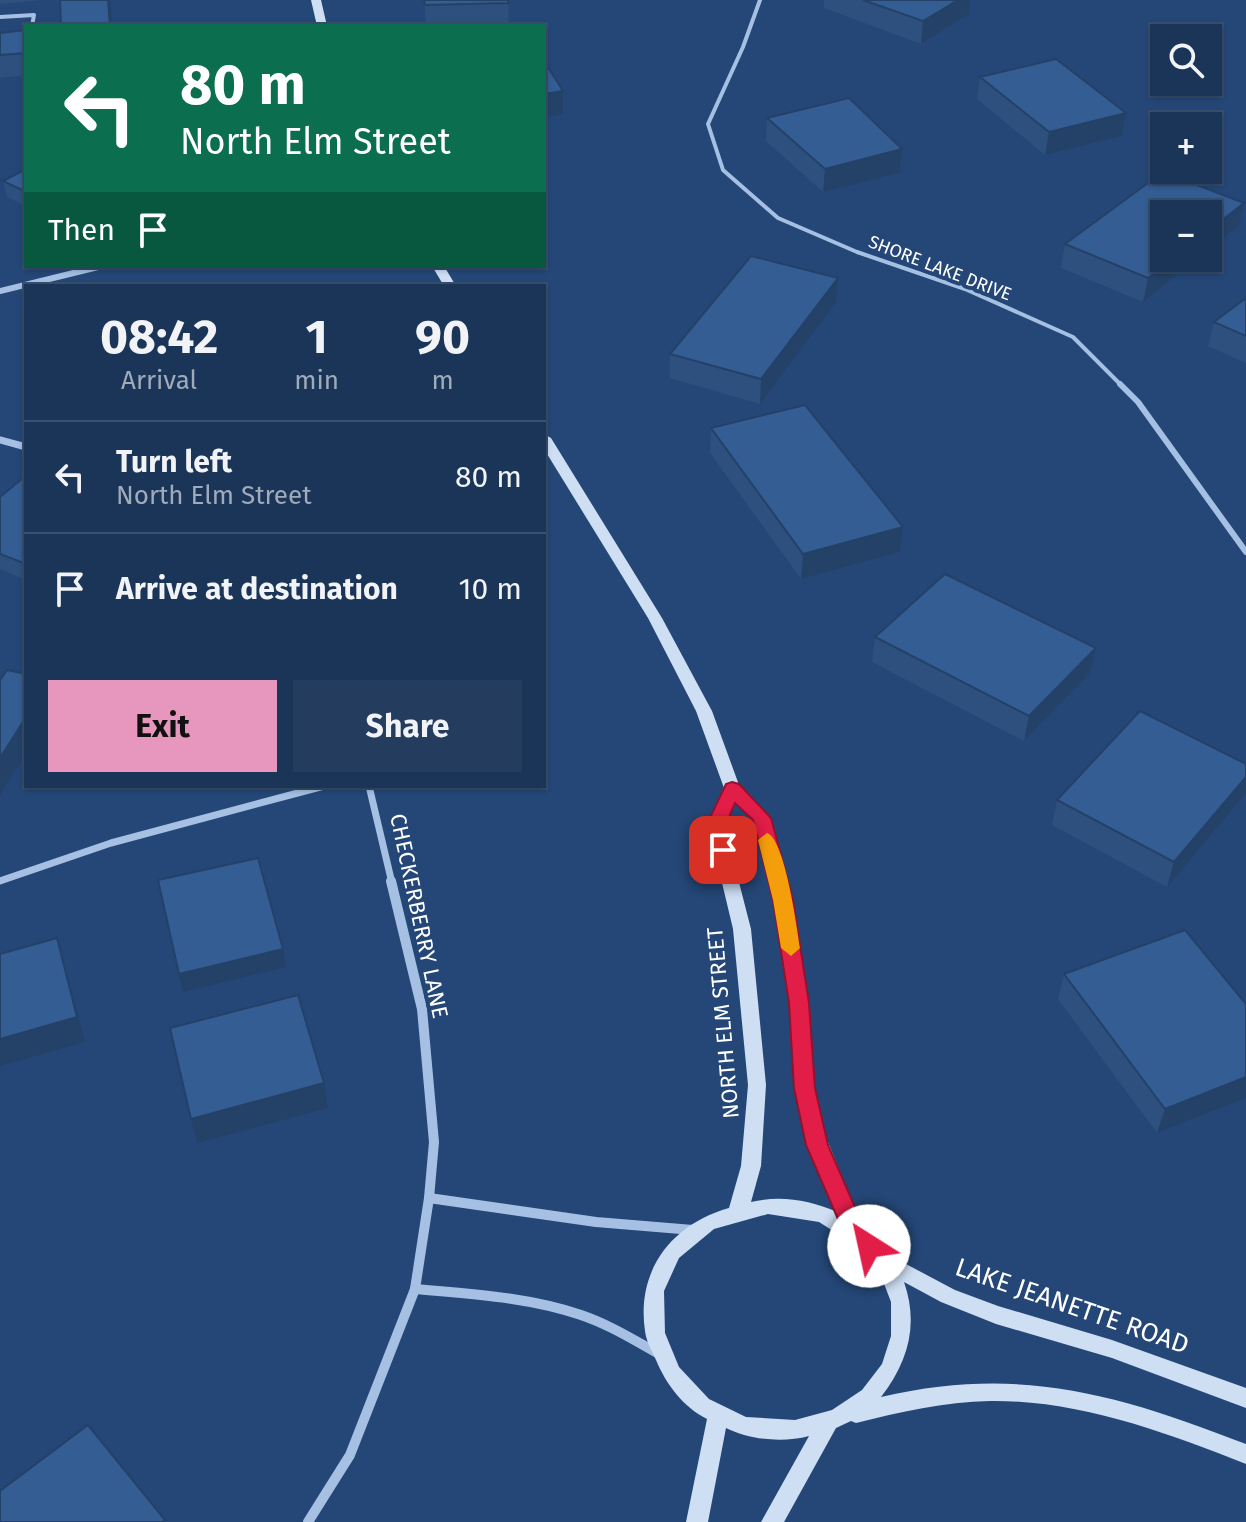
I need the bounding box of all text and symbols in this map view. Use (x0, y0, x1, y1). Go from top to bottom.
map controls (1150, 24, 1222, 272)
button: search (1150, 24, 1222, 96)
text: 80 m (180, 52, 306, 119)
icon: left (48, 56, 152, 160)
button: + (1150, 112, 1222, 184)
text: North Elm Street (180, 120, 451, 164)
button: − (1150, 200, 1222, 272)
icon: arrive (131, 208, 175, 252)
text: Then (48, 212, 115, 248)
street label: SHORE LAKE DRIVE (865, 231, 1015, 305)
text: 08:42 (100, 308, 218, 366)
text: 1 (305, 308, 328, 366)
text: 90 (415, 308, 470, 366)
text: Arrival (121, 365, 197, 396)
text: min (294, 365, 339, 396)
text: m (431, 365, 454, 396)
text: Turn left (116, 444, 232, 480)
icon: left (48, 455, 92, 499)
text: 80 m (455, 459, 522, 495)
text: North Elm Street (116, 480, 312, 511)
icon: arrive (48, 567, 92, 611)
text: Arrive at destination (116, 571, 398, 607)
text: 10 m (459, 571, 522, 607)
button: Exit (48, 680, 277, 772)
button: Share (293, 680, 522, 772)
street label: CHECKERBERRY LANE (384, 811, 454, 1021)
pin (689, 816, 757, 884)
icon: arrive (701, 828, 745, 872)
street label: NORTH ELM STREET (701, 926, 745, 1120)
position arrow (827, 1204, 911, 1288)
street label: LAKE JEANETTE ROAD (951, 1251, 1193, 1361)

